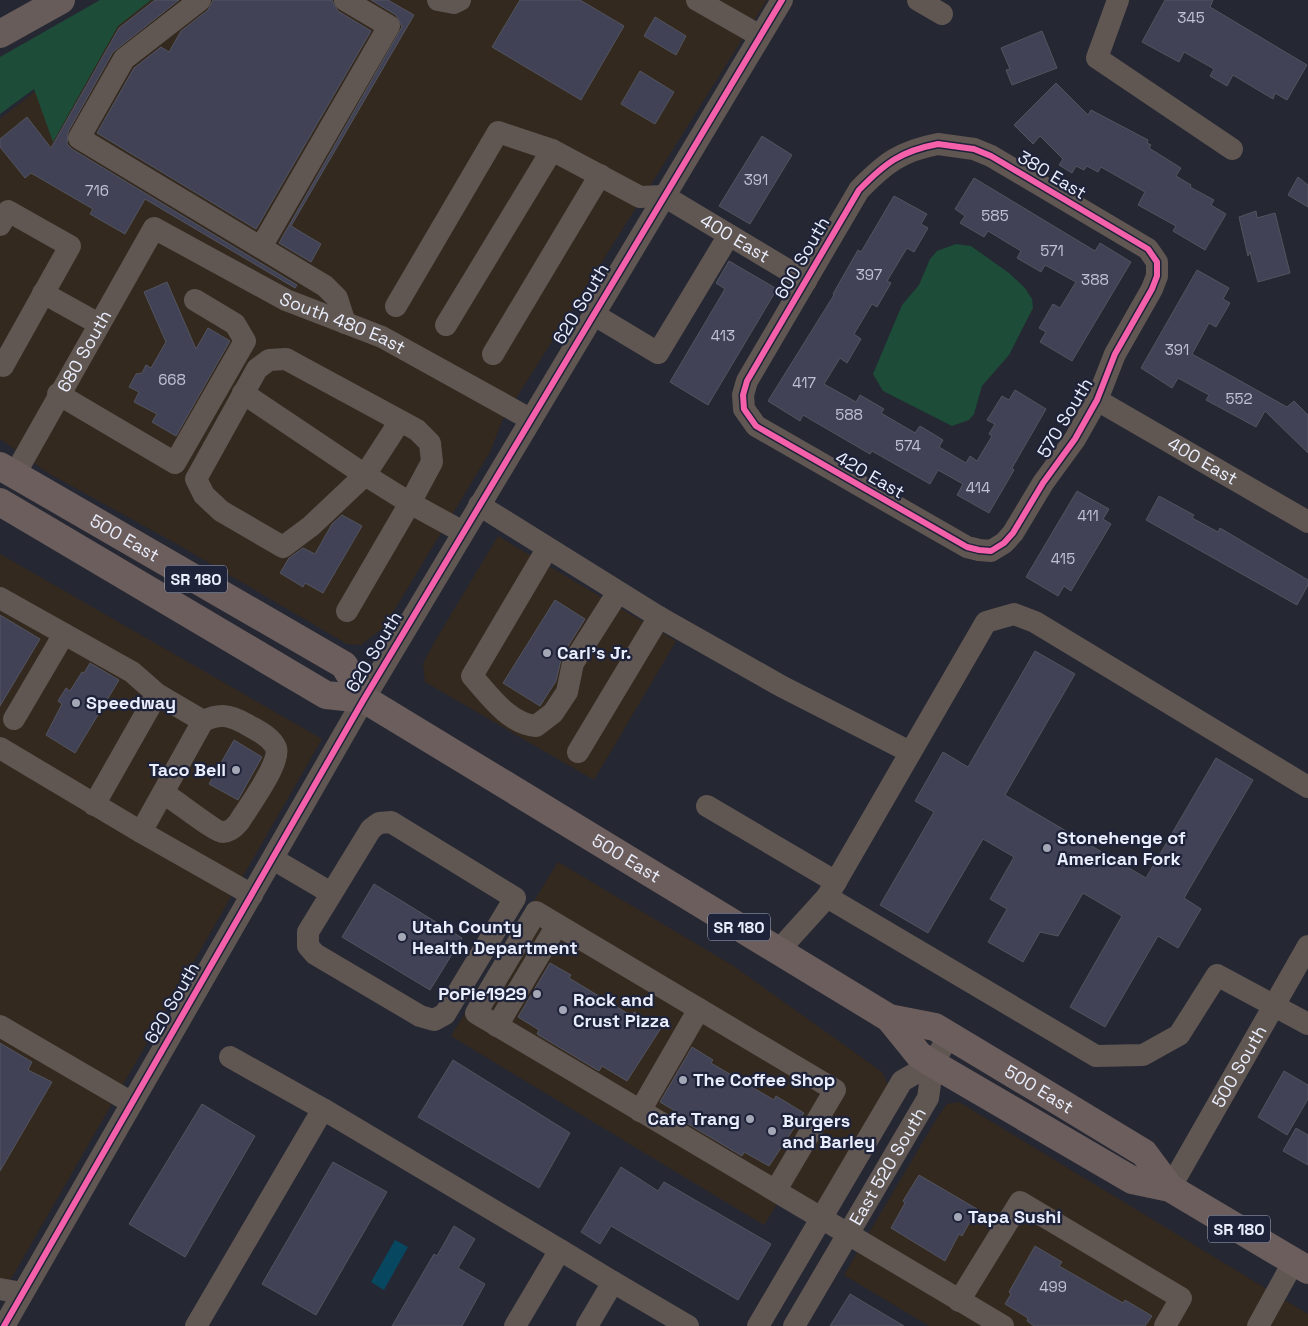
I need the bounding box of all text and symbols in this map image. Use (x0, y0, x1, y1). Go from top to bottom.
house number: 345 (1177, 8, 1205, 27)
street label: 380 East (1014, 145, 1091, 204)
house number: 391 (744, 170, 768, 189)
house number: 716 (85, 181, 109, 200)
house number: 585 (981, 206, 1009, 225)
street label: 400 East (696, 208, 774, 268)
street label: 600 South (769, 213, 834, 303)
house number: 571 (1040, 241, 1064, 260)
street label: 620 South (547, 259, 614, 348)
house number: 397 (856, 265, 882, 284)
house number: 388 (1081, 270, 1109, 289)
street label: South 480 East (276, 287, 410, 359)
street label: 680 South (52, 306, 116, 396)
house number: 413 (711, 326, 735, 345)
house number: 391 (1165, 340, 1189, 359)
house number: 668 (158, 370, 186, 389)
house number: 417 (792, 373, 816, 392)
street label: 570 South (1032, 374, 1097, 462)
house number: 552 (1226, 389, 1252, 408)
house number: 588 (835, 405, 863, 424)
street label: 400 East (1164, 431, 1242, 490)
house number: 574 (895, 436, 921, 455)
street label: 420 East (831, 446, 909, 504)
house number: 414 (966, 478, 990, 497)
house number: 411 (1077, 506, 1099, 525)
street label: 500 East (86, 509, 164, 567)
house number: 415 (1051, 549, 1075, 568)
road number: SR 180 (165, 566, 227, 592)
street label: 620 South (340, 607, 407, 696)
place label: Carl's Jr. (557, 641, 631, 664)
marker: Carl's Jr. (541, 647, 553, 659)
place label: Speedway (86, 691, 176, 714)
marker: Speedway (70, 697, 82, 709)
place label: Taco Bell (149, 758, 226, 781)
marker: Taco Bell (230, 764, 242, 776)
place label: Stonehenge of American Fork (1057, 826, 1186, 870)
street label: 500 East (588, 828, 665, 888)
marker: Stonehenge of American Fork (1041, 842, 1053, 854)
road number: SR 180 (708, 914, 770, 940)
place label: Utah County Health Department (412, 915, 578, 959)
marker: Utah County Health Department (396, 931, 408, 943)
street label: 620 South (139, 958, 204, 1048)
place label: PoPie1929 (438, 982, 527, 1005)
marker: PoPie1929 (531, 988, 543, 1000)
place label: Rock and Crust Pizza (573, 988, 670, 1032)
marker: Rock and Crust Pizza (557, 1004, 569, 1016)
street label: 500 South (1206, 1021, 1271, 1111)
street label: 500 East (1000, 1059, 1078, 1119)
place label: The Coffee Shop (693, 1068, 835, 1091)
marker: The Coffee Shop (677, 1074, 689, 1086)
street label: East 520 South (844, 1103, 931, 1229)
place label: Cafe Trang (647, 1107, 740, 1130)
place label: Burgers and Barley (782, 1109, 875, 1153)
marker: Cafe Trang (744, 1113, 756, 1125)
marker: Burgers and Barley (766, 1125, 778, 1137)
place label: Tapa Sushi (968, 1205, 1061, 1228)
marker: Tapa Sushi (952, 1211, 964, 1223)
road number: SR 180 (1208, 1216, 1270, 1242)
house number: 499 (1039, 1277, 1067, 1296)

